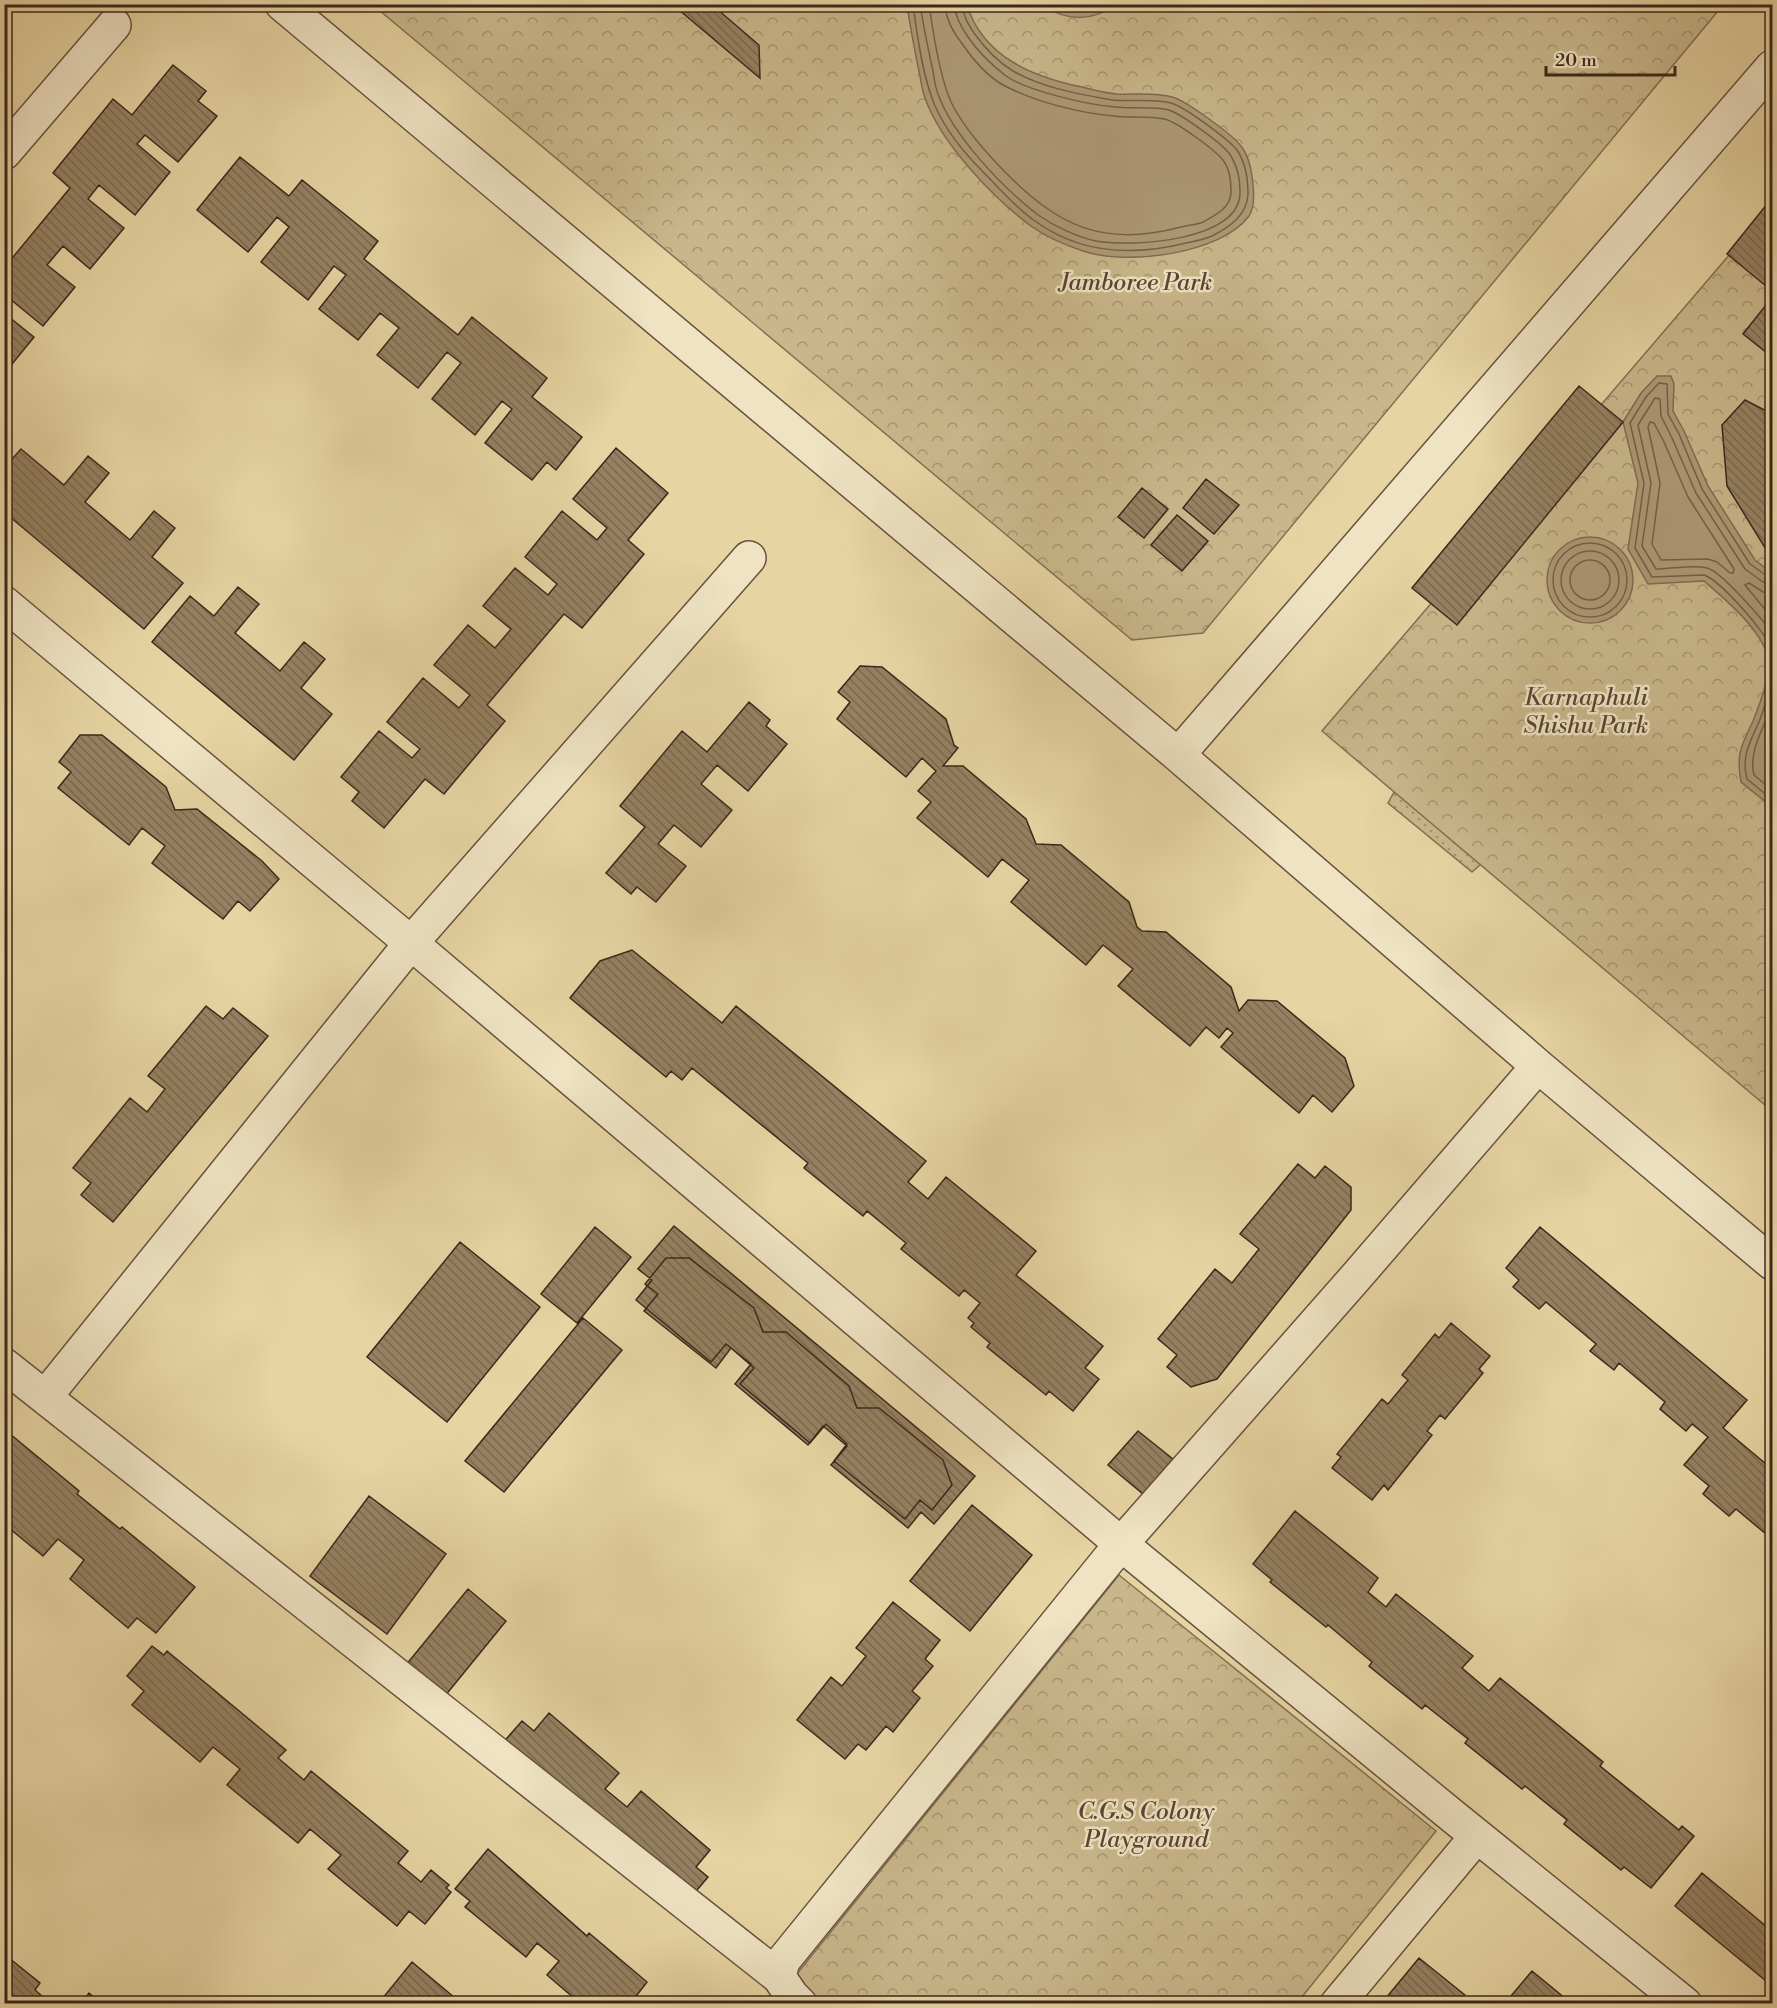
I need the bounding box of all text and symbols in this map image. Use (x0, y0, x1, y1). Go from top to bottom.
scale bar (1546, 39, 1675, 77)
text: 20 m (1555, 49, 1597, 72)
park label: Jamboree Park (1057, 268, 1212, 298)
park label: Karnaphuli Shishu Park (1524, 683, 1649, 741)
park label: C.G.S Colony Playground (1077, 1797, 1215, 1855)

